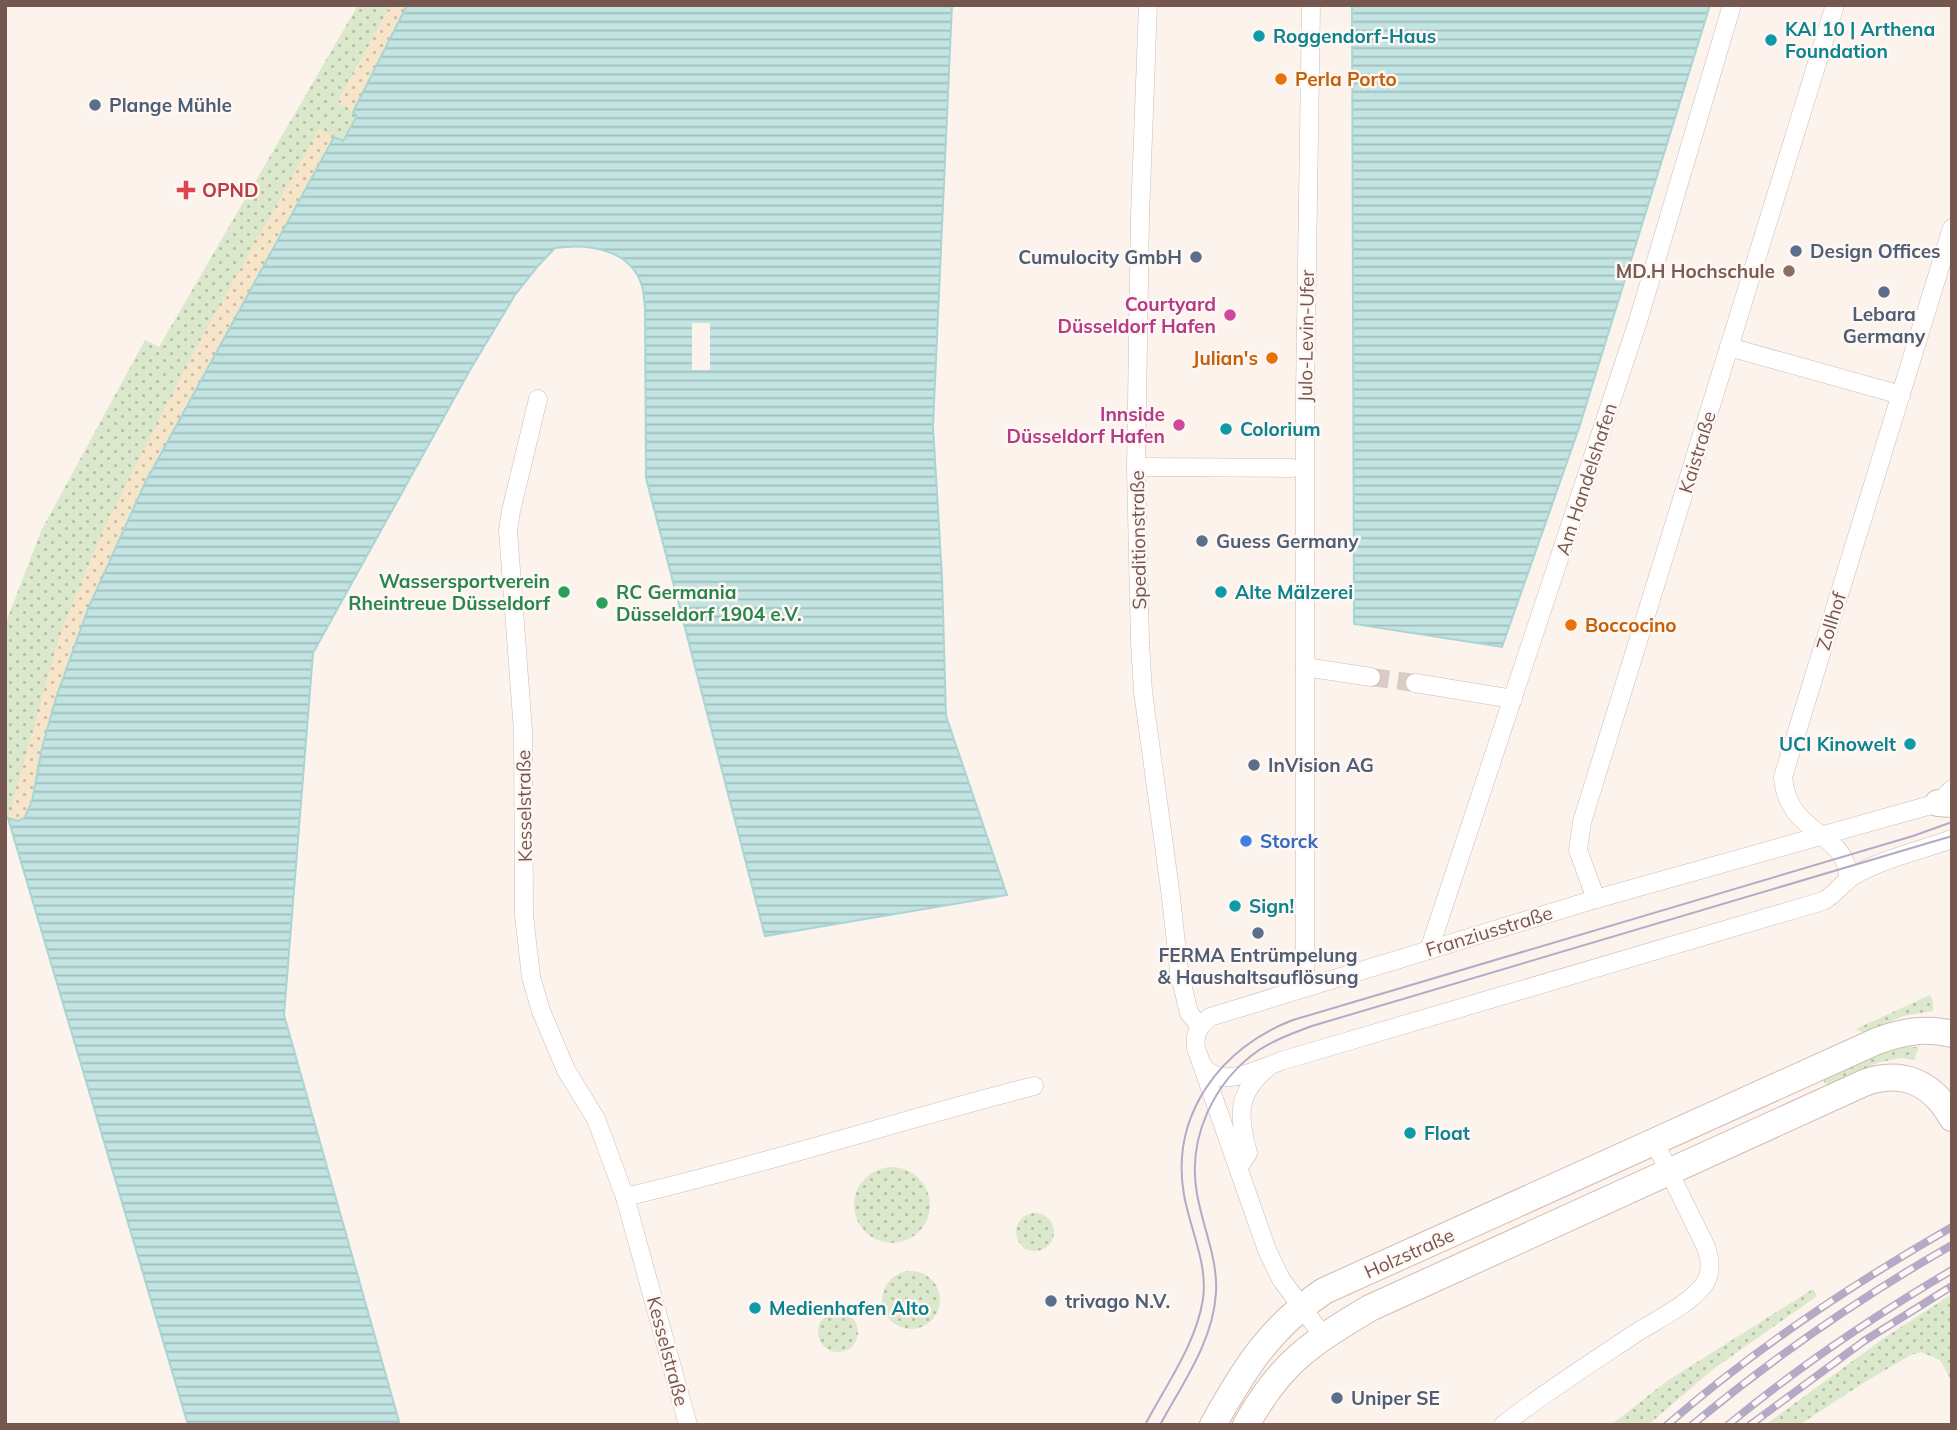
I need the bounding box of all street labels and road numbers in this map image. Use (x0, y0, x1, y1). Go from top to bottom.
street label: Julo-Levin-Ufer (1293, 269, 1319, 403)
street label: Am Handelshafen (1550, 400, 1622, 558)
street label: Kaistraße (1673, 408, 1721, 496)
street label: Speditionstraße (1125, 470, 1151, 610)
street label: Zollhof (1811, 589, 1851, 653)
street label: Kesselstraße (511, 750, 537, 862)
street label: Franziusstraße (1423, 900, 1555, 962)
street label: Holzstraße (1360, 1222, 1458, 1284)
street label: Kesselstraße (642, 1294, 694, 1408)

